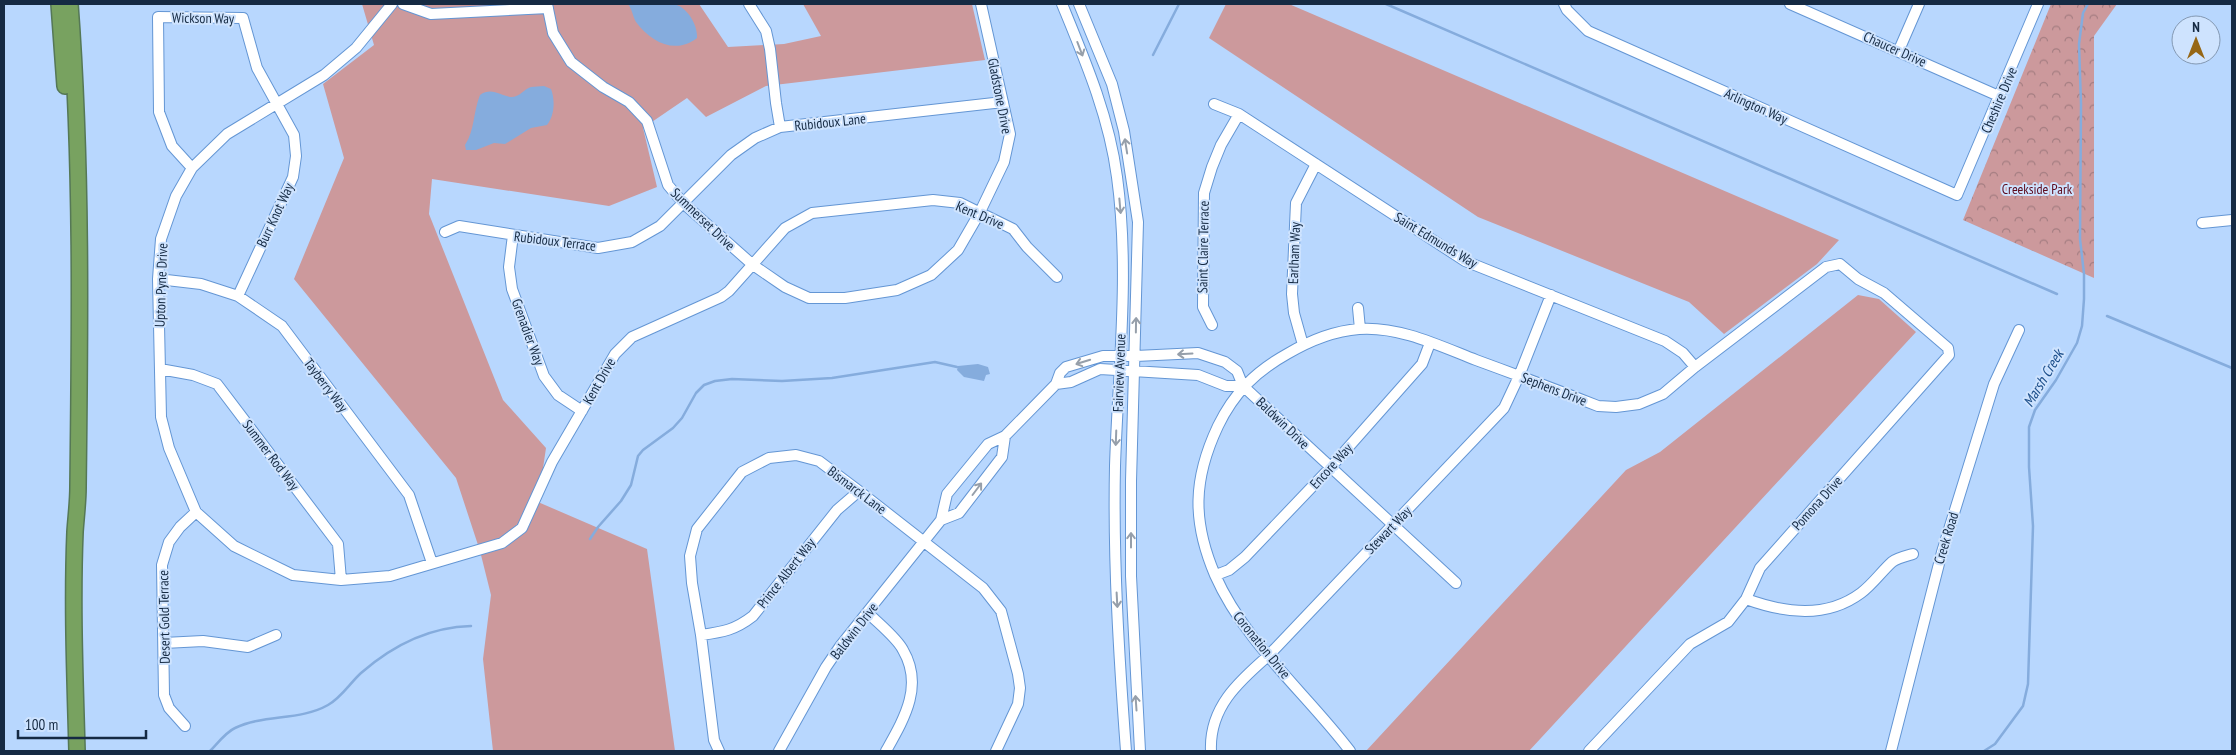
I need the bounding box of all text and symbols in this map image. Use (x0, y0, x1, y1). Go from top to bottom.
street label: Wickson Way (172, 8, 235, 28)
north arrow (2171, 15, 2221, 65)
text: N (2192, 18, 2200, 36)
street label: Chaucer Drive (1861, 27, 1929, 71)
one-way arrow (1076, 41, 1086, 56)
street label: Gladstone Drive (984, 57, 1016, 136)
street label: Cheshire Drive (1977, 64, 2021, 136)
street label: Arlington Way (1722, 84, 1791, 128)
street label: Rubidoux Lane (793, 109, 867, 135)
one-way arrow (1121, 139, 1131, 155)
street label: Burr Knot Way (252, 179, 298, 250)
park label: Creekside Park (2002, 180, 2073, 198)
street label: Summerset Drive (667, 184, 739, 254)
street label: Kent Drive (953, 197, 1007, 233)
one-way arrow (1115, 197, 1124, 213)
street label: Saint Claire Terrace (1193, 200, 1213, 293)
street label: Saint Edmunds Way (1391, 208, 1482, 272)
street label: Earlham Way (1284, 221, 1304, 284)
street label: Rubidoux Terrace (513, 227, 597, 255)
street label: Upton Pyne Drive (151, 242, 171, 327)
street label: Grenadier Way (508, 296, 549, 368)
one-way arrow (1131, 318, 1141, 334)
street label: Fairview Avenue (1109, 333, 1129, 412)
water label: Marsh Creek (2019, 344, 2069, 410)
one-way arrow (1177, 349, 1193, 358)
street label: Tayberry Way (300, 354, 353, 416)
street label: Kent Drive (579, 354, 620, 407)
one-way arrow (1075, 357, 1091, 367)
street label: Sephens Drive (1519, 368, 1590, 410)
street label: Baldwin Drive (1253, 393, 1314, 453)
street label: Summer Rod Way (239, 416, 304, 494)
one-way arrow (1112, 430, 1121, 446)
street label: Encore Way (1306, 439, 1357, 492)
street label: Bismarck Lane (824, 462, 890, 518)
street label: Pomona Drive (1788, 472, 1846, 534)
one-way arrow (972, 482, 982, 496)
street label: Stewart Way (1361, 502, 1416, 558)
street label: Creek Road (1930, 510, 1962, 566)
one-way arrow (1126, 533, 1136, 549)
street label: Prince Albert Way (753, 534, 820, 612)
street label: Desert Gold Terrace (154, 570, 174, 664)
one-way arrow (1113, 592, 1122, 608)
street label: Baldwin Drive (826, 599, 882, 663)
street label: Coronation Drive (1229, 608, 1295, 682)
one-way arrow (1132, 695, 1141, 711)
scale bar (18, 708, 145, 740)
text: 100 m (25, 715, 58, 734)

